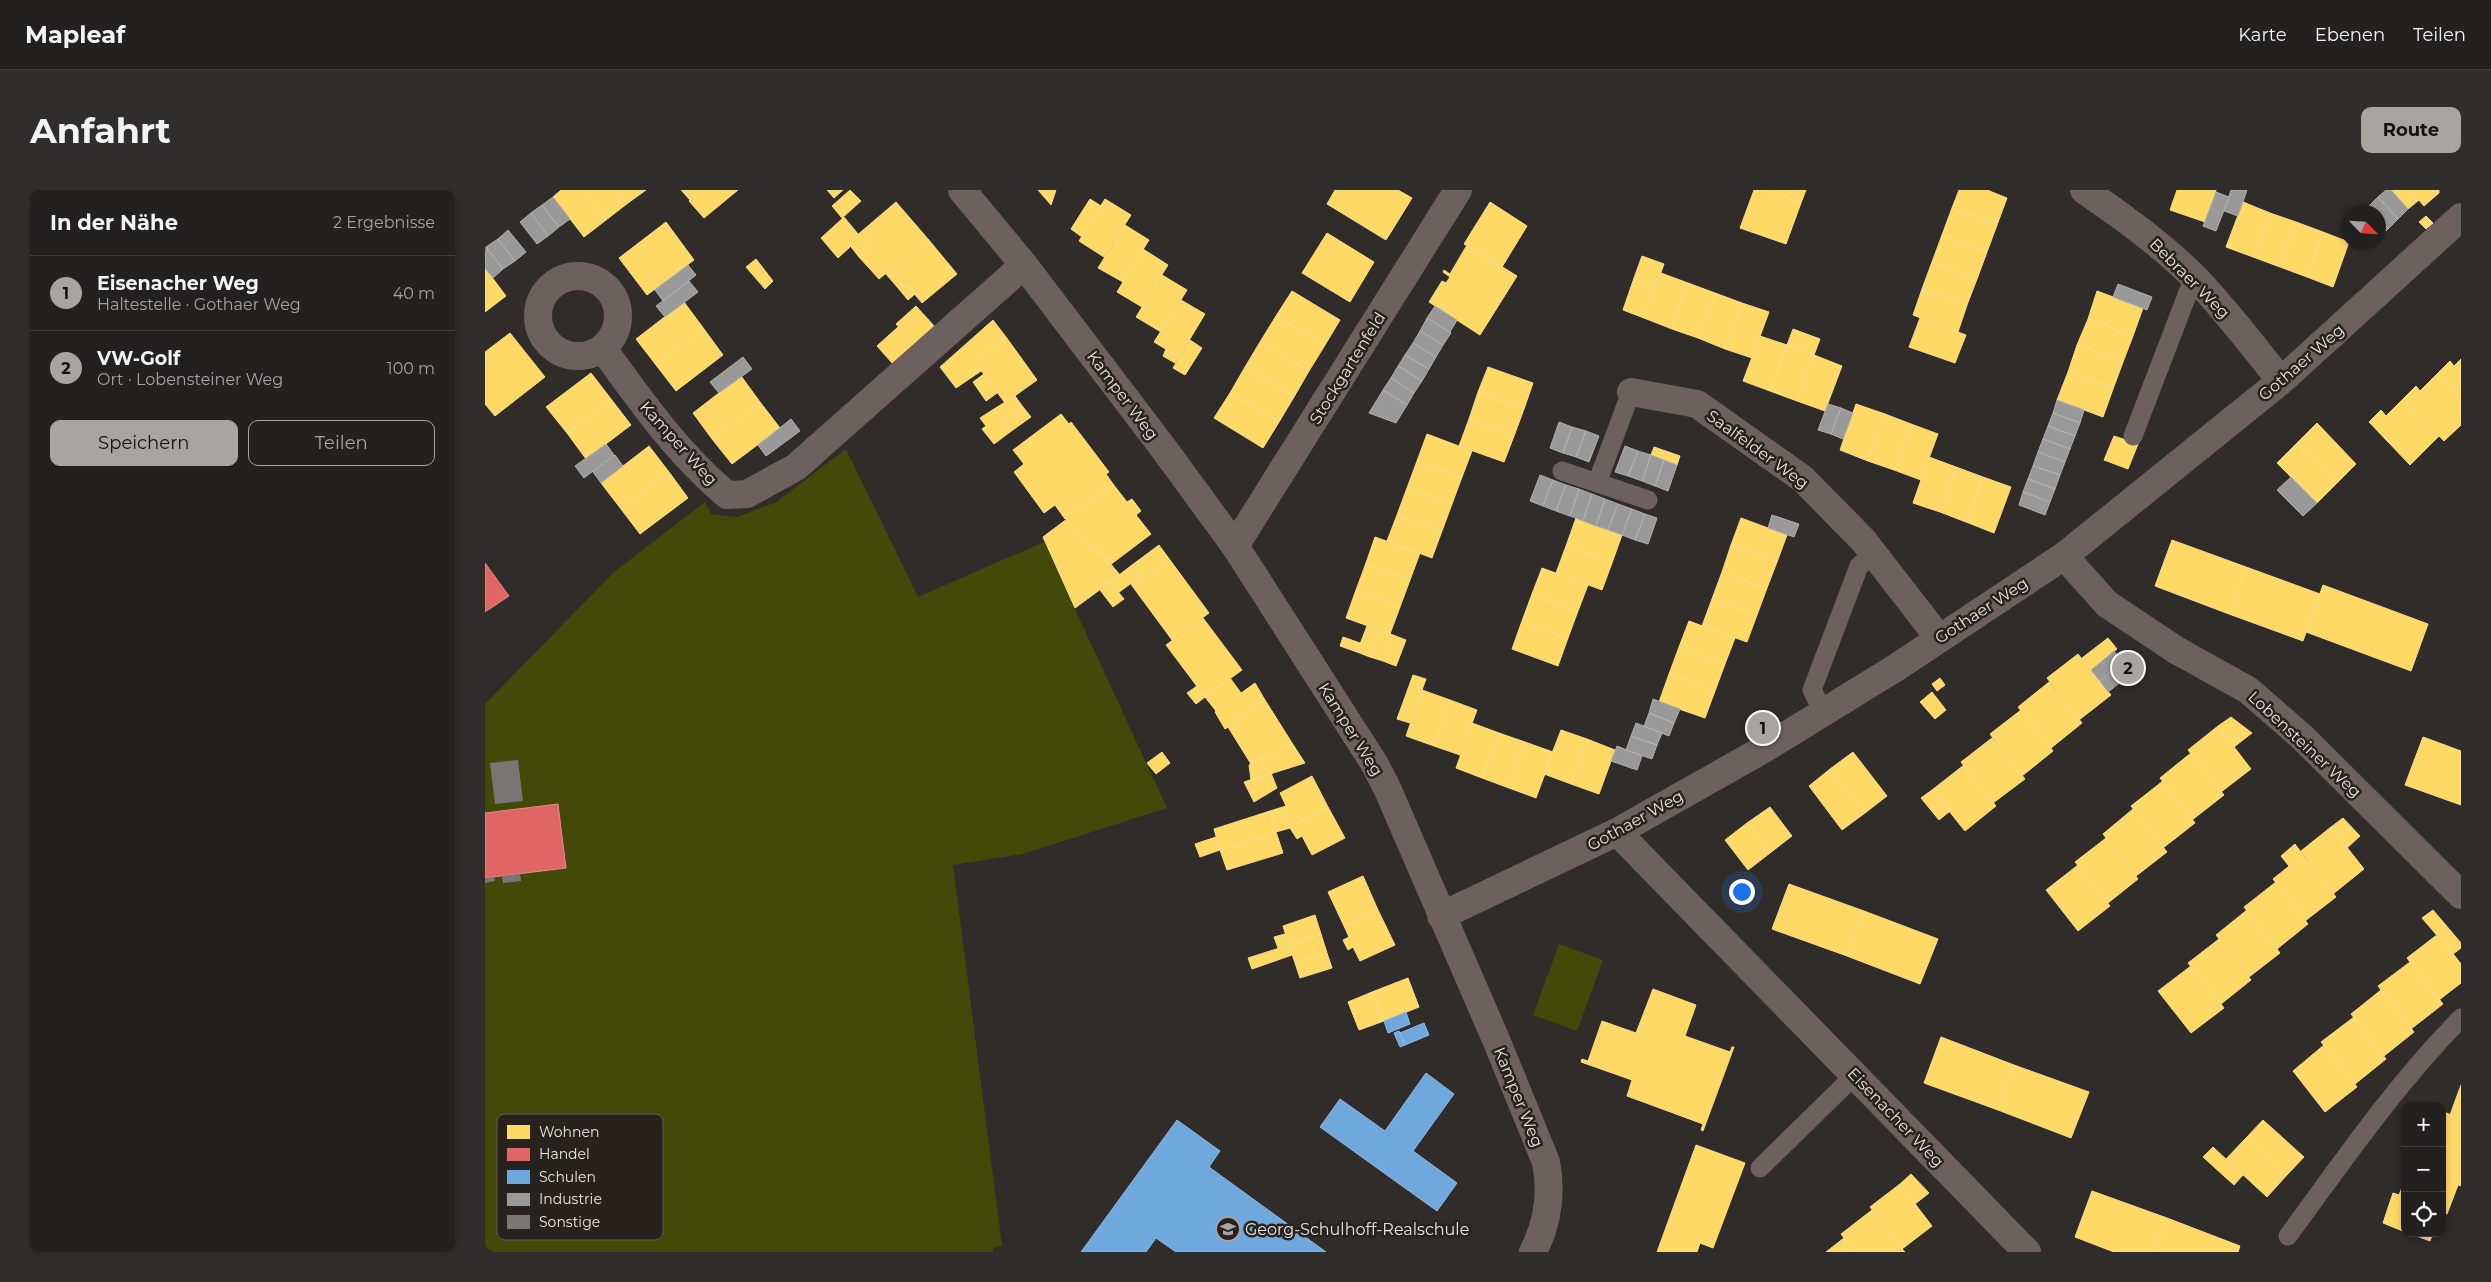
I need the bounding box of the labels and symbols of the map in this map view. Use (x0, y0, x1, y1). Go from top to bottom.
north arrow (2341, 205, 2386, 250)
street label: Bebraer Weg (2146, 234, 2234, 322)
street label: Stockgartenfeld (1305, 309, 1389, 428)
street label: Gothaer Weg (2255, 320, 2348, 405)
street label: Kamper Weg (1083, 347, 1162, 443)
street label: Kamper Weg (636, 398, 721, 489)
street label: Saalfelder Weg (1703, 406, 1812, 493)
street label: Gothaer Weg (1931, 573, 2031, 648)
pin: 2 (2112, 649, 2144, 687)
street label: Kamper Weg (1314, 679, 1387, 779)
street label: Lobensteiner Weg (2244, 687, 2365, 802)
pin: 1 (1747, 709, 1779, 747)
street label: Gothaer Weg (1584, 786, 1687, 855)
your location (1729, 879, 1755, 905)
street label: Kamper Weg (1490, 1044, 1547, 1150)
street label: Eisenacher Weg (1844, 1064, 1948, 1171)
legend (497, 1114, 663, 1240)
text: Wohnen (539, 1123, 599, 1141)
text: Handel (539, 1145, 590, 1163)
text: Schulen (539, 1168, 596, 1186)
text: Industrie (539, 1190, 602, 1208)
text: Sonstige (539, 1213, 600, 1231)
school or university icon: Georg-Schulhoff-Realschule (1215, 1216, 1241, 1242)
place label: Georg-Schulhoff-Realschule (1245, 1220, 1469, 1239)

